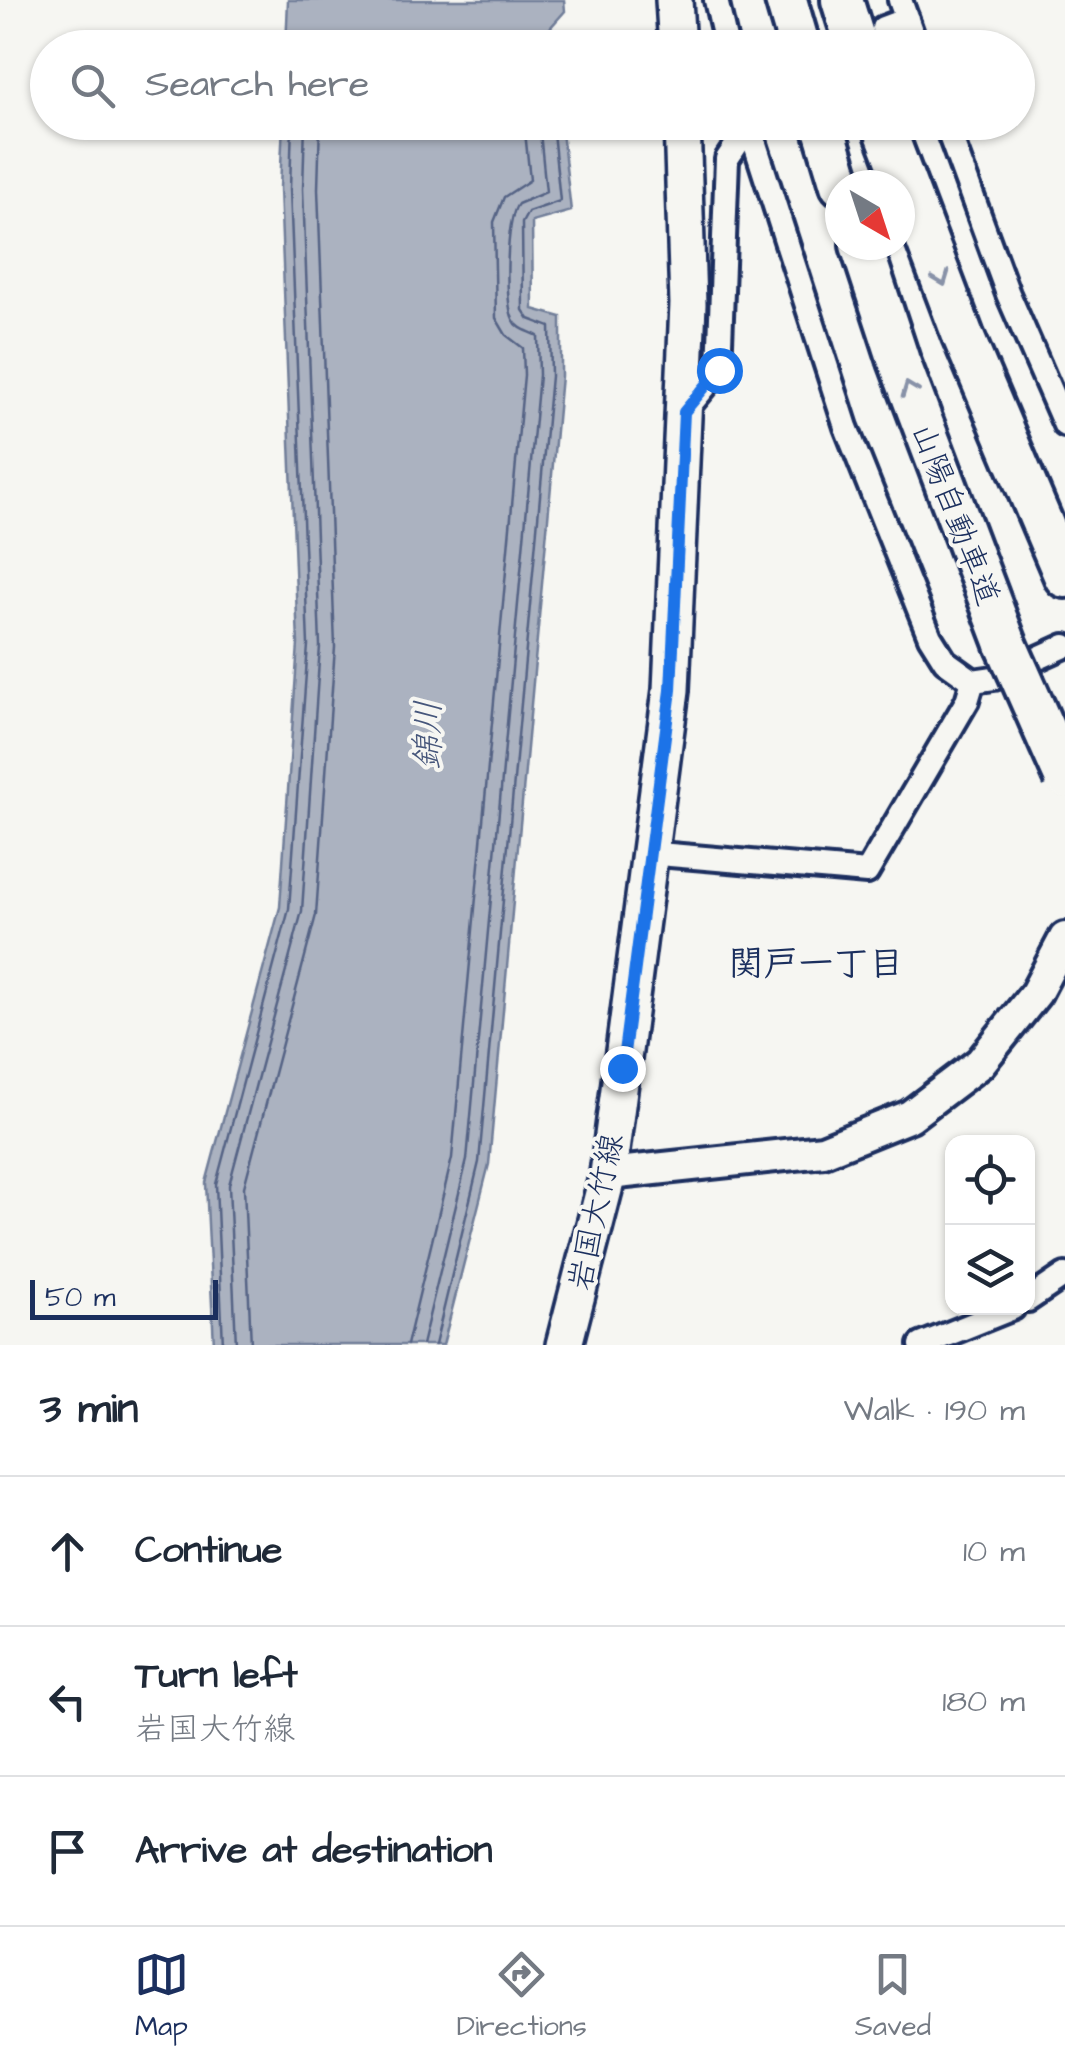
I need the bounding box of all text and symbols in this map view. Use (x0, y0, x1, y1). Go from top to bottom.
search box (30, 30, 1035, 140)
icon: search (65, 58, 120, 113)
text: Search here (145, 59, 369, 111)
north arrow (825, 170, 915, 260)
one-way arrow (930, 270, 950, 287)
route start (697, 348, 743, 394)
one-way arrow (901, 381, 921, 399)
street label: 山陽自動車道 (899, 417, 1010, 612)
water label: 錦川 (403, 700, 454, 770)
district label: 関戸一丁目 (728, 940, 904, 989)
route end (600, 1046, 646, 1092)
street label: 岩国大竹線 (558, 1129, 635, 1295)
map controls (945, 1135, 1035, 1315)
button: locate (945, 1135, 1035, 1225)
button: layers (945, 1225, 1035, 1315)
scale bar (30, 1275, 218, 1320)
text: 50 m (45, 1278, 116, 1317)
text: 3 min (40, 1381, 138, 1439)
text: Walk · 190 m (844, 1388, 1025, 1433)
icon: ahead (40, 1524, 95, 1579)
text: Continue (135, 1525, 282, 1577)
text: 10 m (963, 1529, 1025, 1574)
text: Turn left (135, 1650, 298, 1702)
icon: left (40, 1674, 95, 1729)
text: 180 m (942, 1679, 1025, 1724)
text: 岩国大竹線 (135, 1707, 295, 1752)
icon: arrive (40, 1824, 95, 1879)
text: Arrive at destination (135, 1825, 492, 1877)
tab: Map (134, 1947, 189, 2046)
tab: Directions (457, 1947, 587, 2046)
tab: Saved (855, 1947, 931, 2046)

